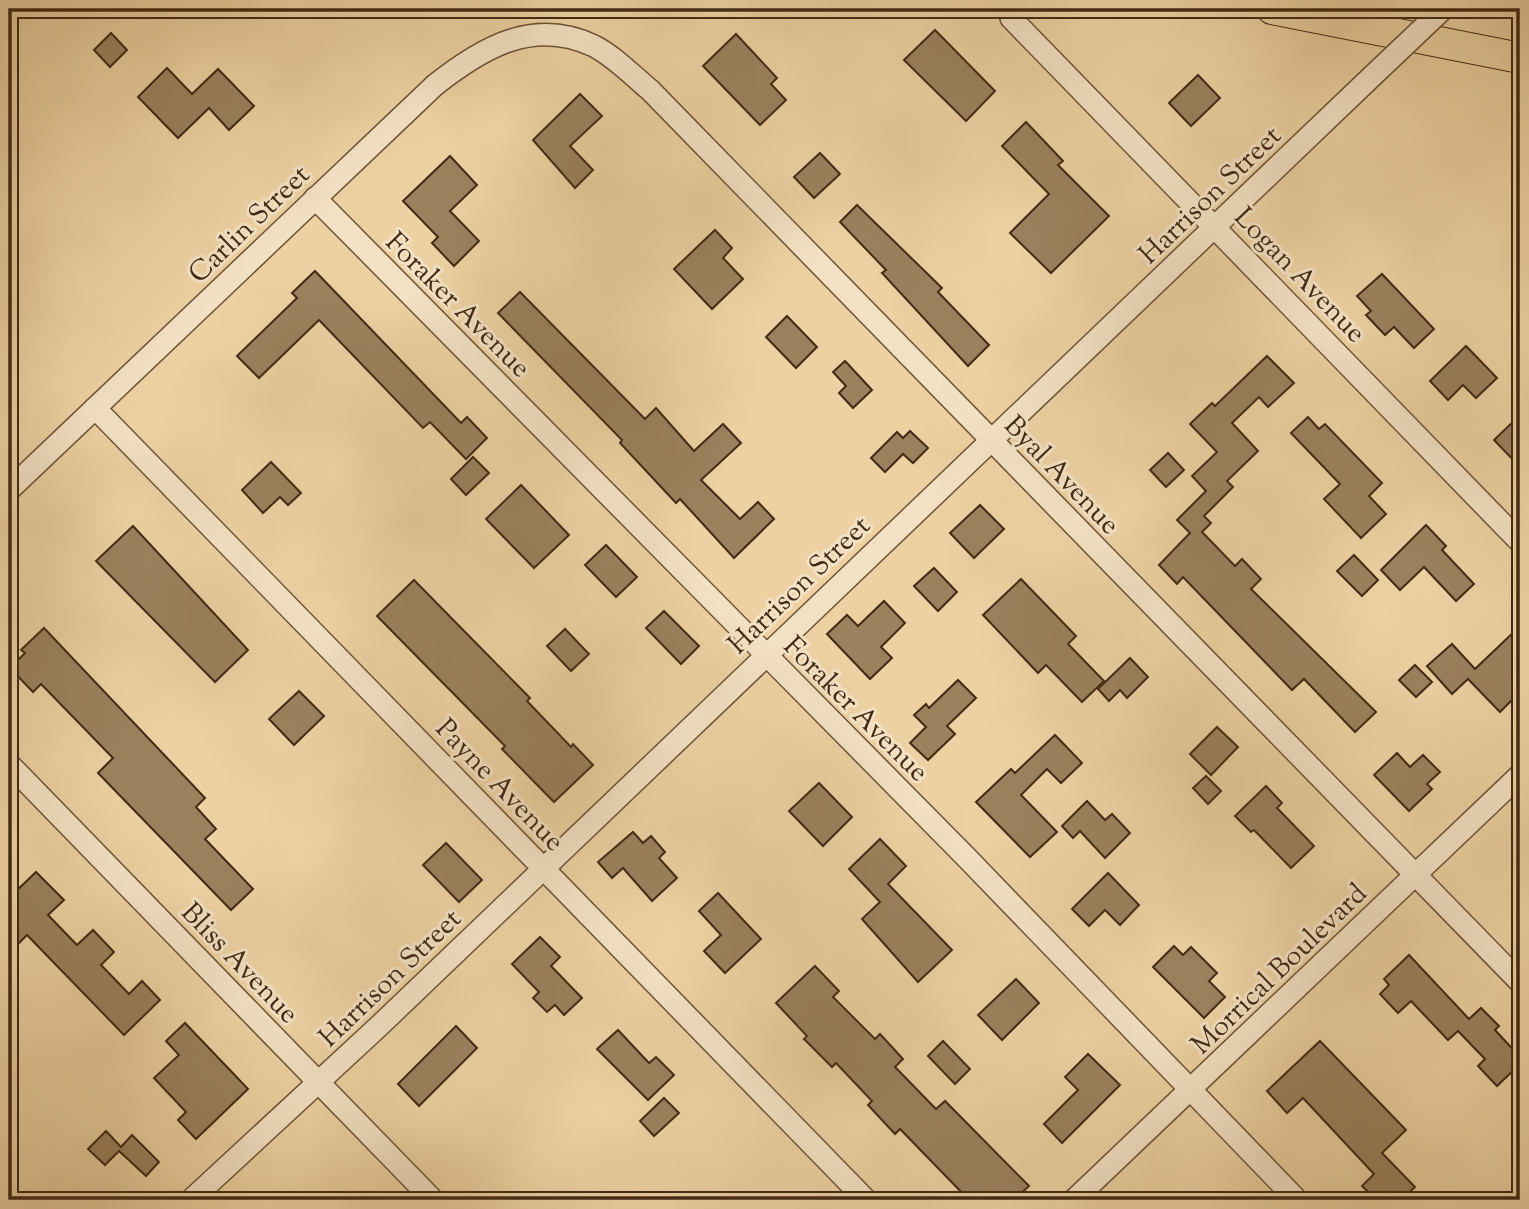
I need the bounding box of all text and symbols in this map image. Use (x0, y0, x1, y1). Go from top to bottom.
street label: Harrison Street (1131, 117, 1292, 275)
street label: Carlin Street (180, 156, 320, 294)
street label: Logan Avenue (1224, 199, 1374, 353)
street label: Foraker Avenue (375, 224, 539, 388)
street label: Byal Avenue (994, 408, 1128, 545)
street label: Harrison Street (720, 507, 881, 665)
street label: Foraker Avenue (773, 628, 937, 792)
street label: Payne Avenue (425, 711, 573, 861)
street label: Morrical Boulevard (1183, 875, 1377, 1065)
street label: Bliss Avenue (171, 895, 307, 1034)
street label: Harrison Street (311, 900, 472, 1058)

